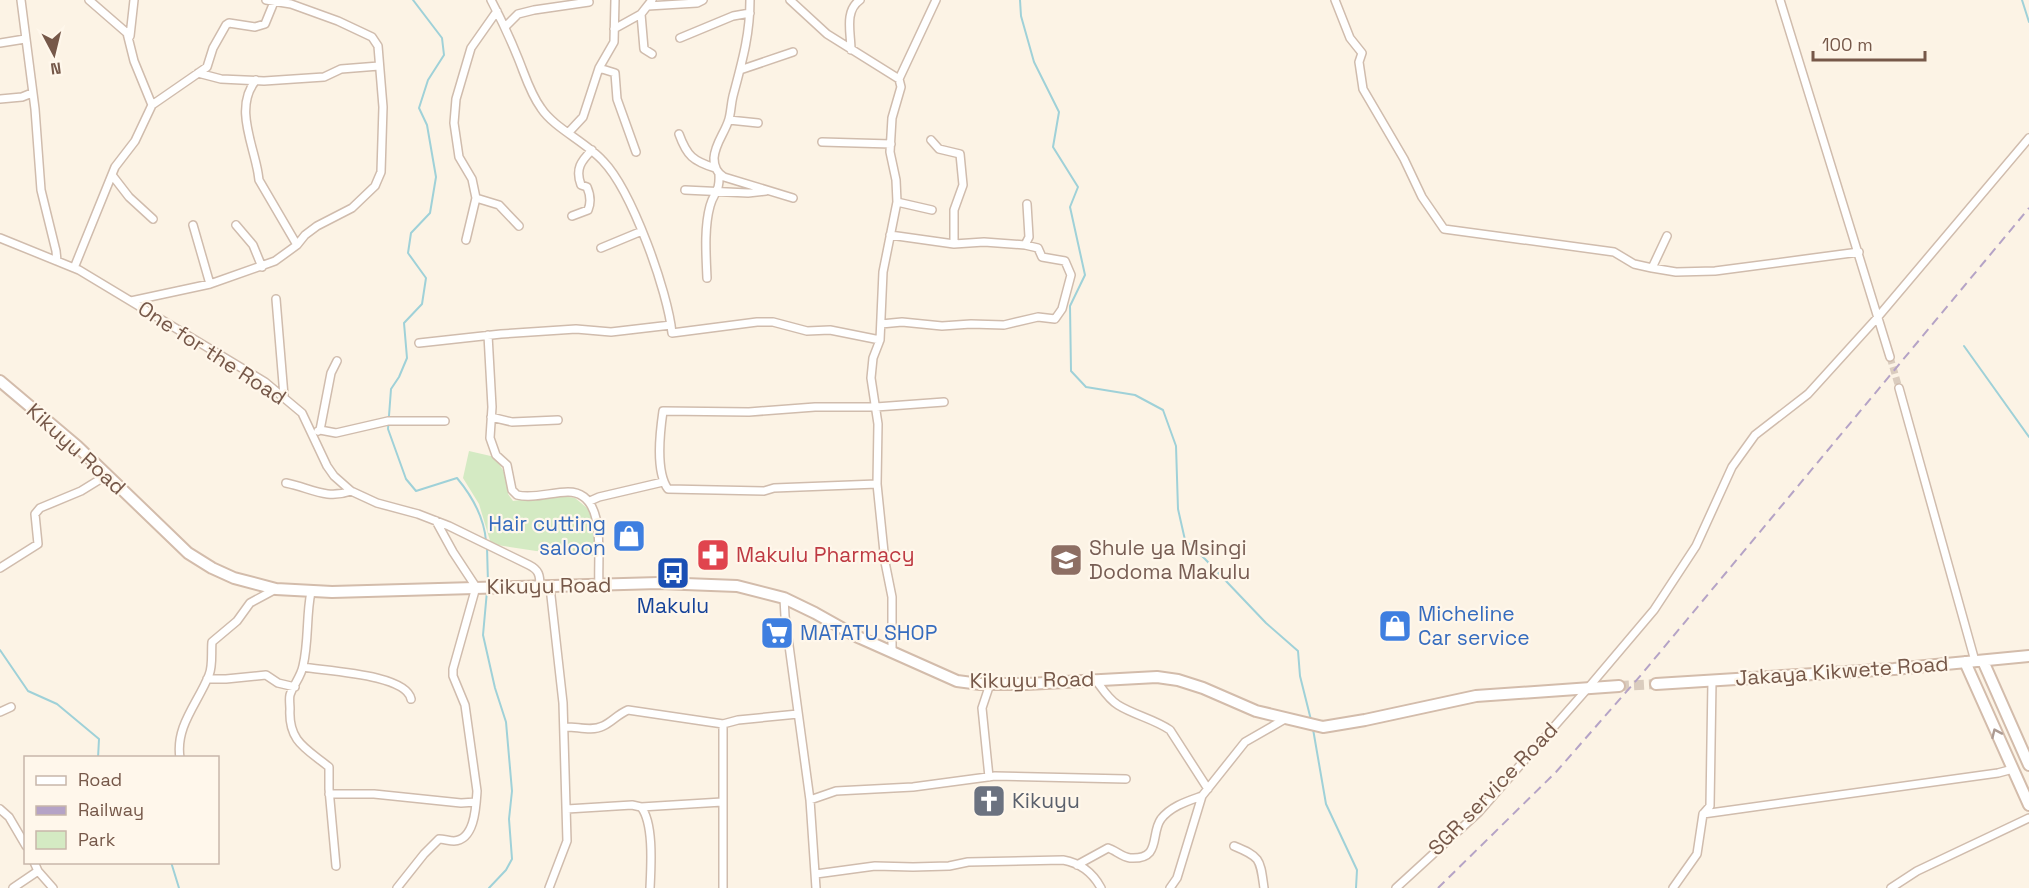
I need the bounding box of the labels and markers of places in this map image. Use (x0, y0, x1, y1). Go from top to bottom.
place label: Hair cutting saloon (488, 510, 606, 561)
shop icon: Hair cutting saloon (611, 518, 647, 554)
place label: Shule ya Msingi Dodoma Makulu (1089, 534, 1250, 585)
pharmacy icon: Makulu Pharmacy (695, 537, 731, 573)
place label: Makulu Pharmacy (736, 541, 915, 568)
school or university icon: Shule ya Msingi Dodoma Makulu (1048, 542, 1084, 578)
bus stop icon: Makulu (655, 555, 691, 591)
place label: Makulu (637, 592, 709, 619)
place label: Micheline Car service (1418, 600, 1530, 651)
shop icon: Micheline Car service (1377, 608, 1413, 644)
supermarket icon: MATATU SHOP (759, 615, 795, 651)
place label: MATATU SHOP (800, 619, 937, 646)
church icon: Kikuyu (971, 783, 1007, 819)
place label: Kikuyu (1012, 787, 1080, 814)

